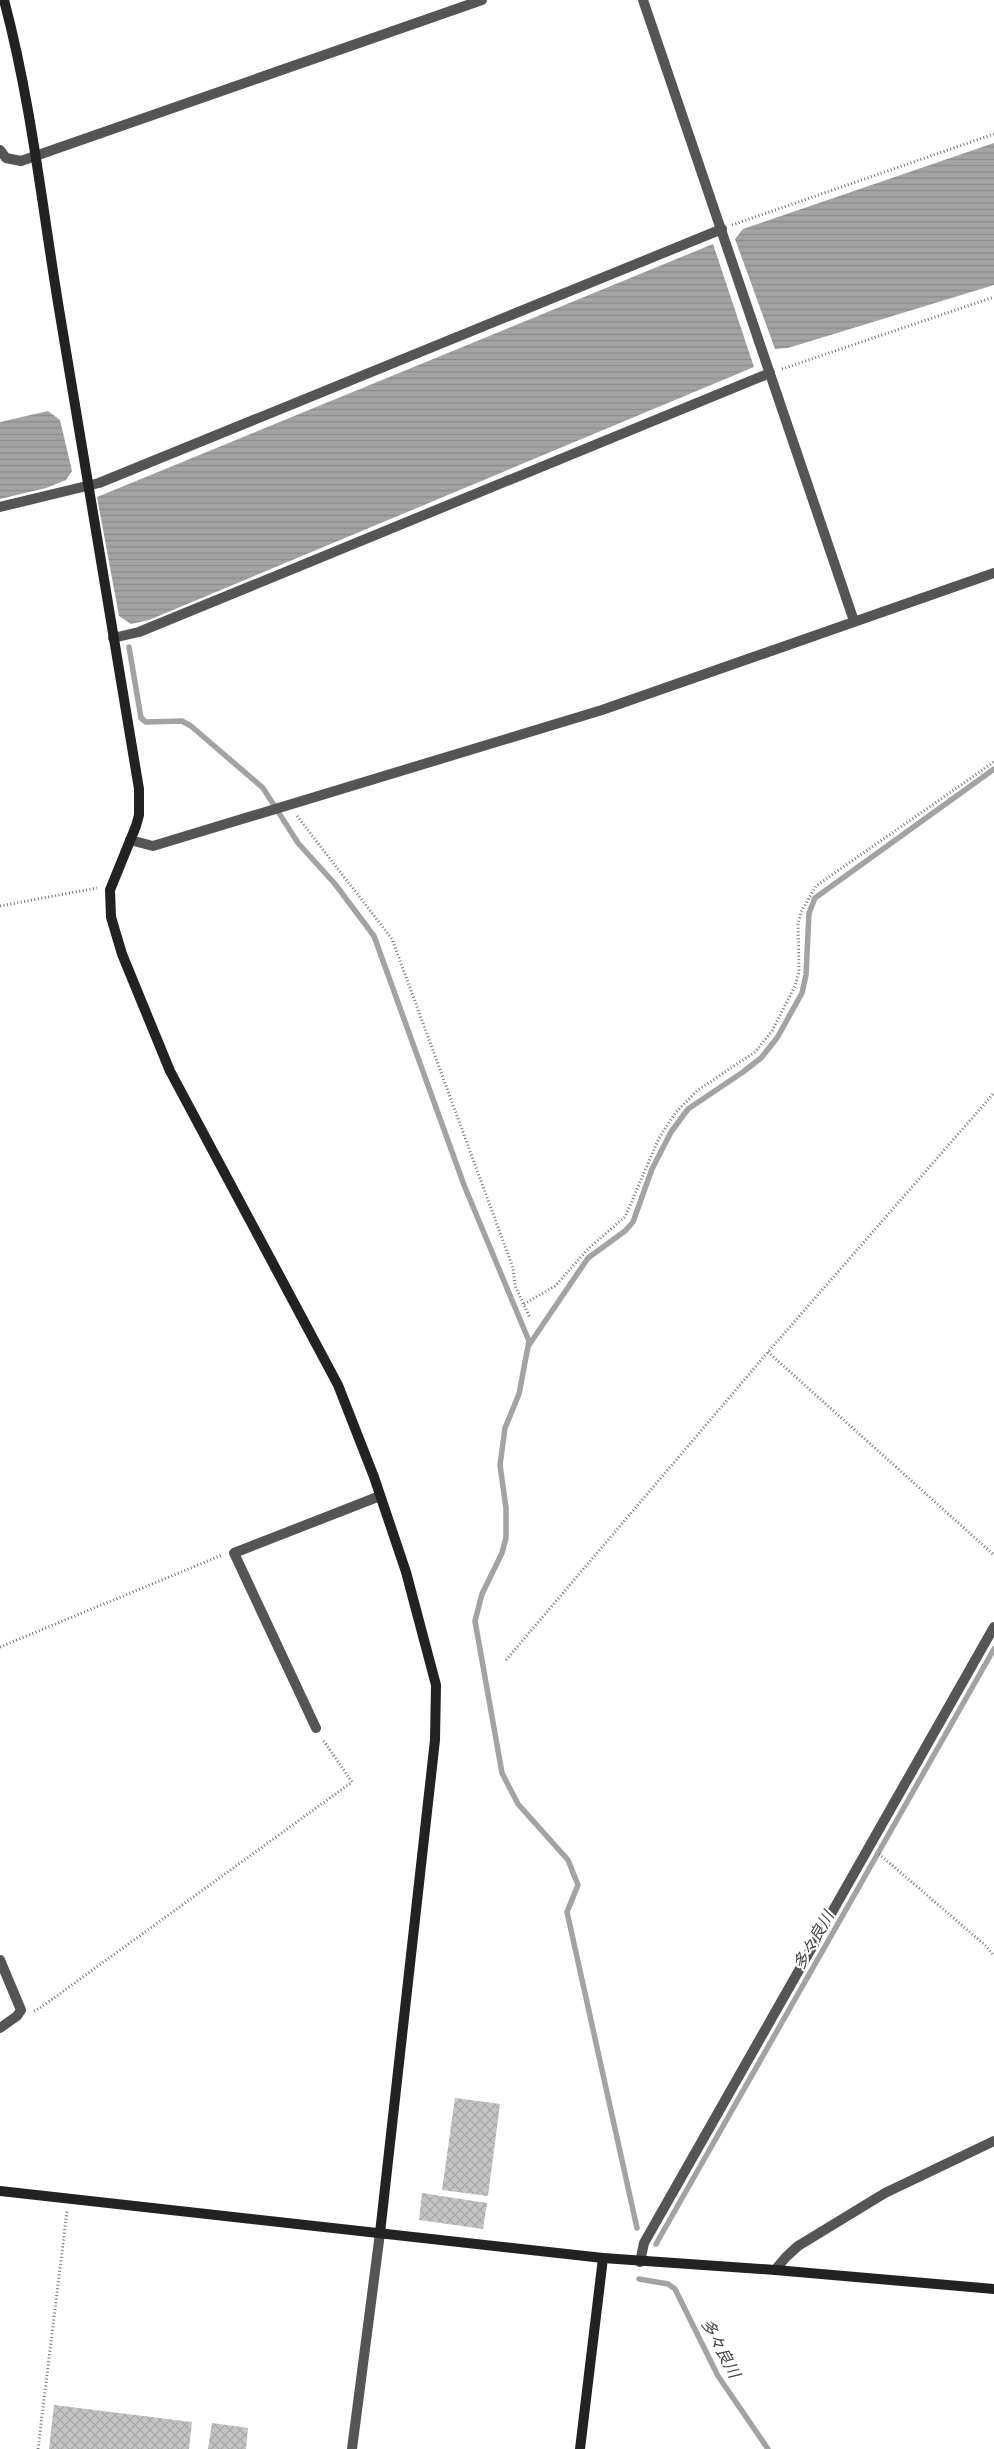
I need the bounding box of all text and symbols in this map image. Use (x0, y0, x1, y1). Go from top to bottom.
water label: 多々良川 (787, 1905, 840, 1974)
water label: 多々良川 (695, 2314, 748, 2384)

